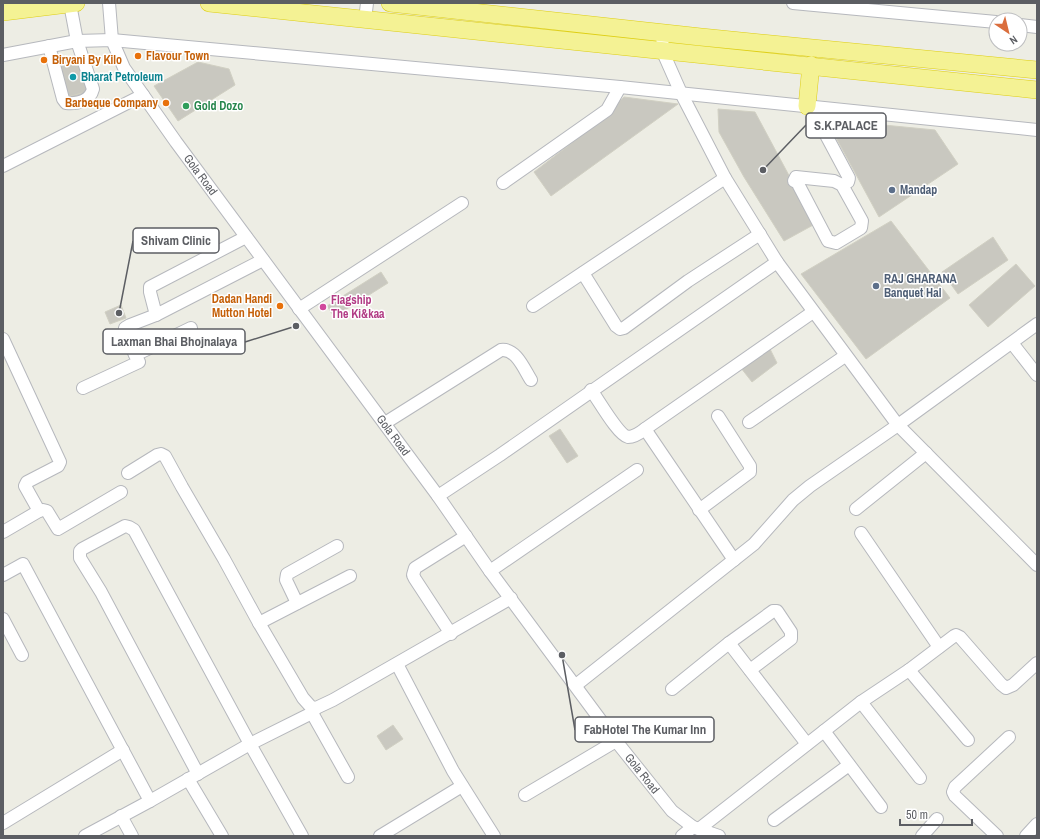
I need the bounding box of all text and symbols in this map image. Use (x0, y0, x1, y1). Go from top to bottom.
north arrow (988, 12, 1028, 52)
text: N (1007, 33, 1020, 48)
place label: Flavour Town (146, 48, 209, 64)
marker: Flavour Town (133, 51, 143, 61)
place label: Biryani By Kilo (52, 52, 122, 68)
marker: Biryani By Kilo (39, 55, 49, 65)
place label: Bharat Petroleum (81, 69, 163, 85)
marker: Bharat Petroleum (68, 72, 78, 82)
place label: Barbeque Company (65, 95, 159, 111)
marker: Barbeque Company (161, 98, 171, 108)
place label: Gold Dozo (194, 98, 243, 114)
marker: Gold Dozo (181, 101, 191, 111)
callout: S.K.PALACE (806, 113, 886, 138)
text: S.K.PALACE (814, 117, 878, 134)
street label: Gola Road (180, 151, 221, 199)
place label: Mandap (900, 182, 937, 198)
marker: Mandap (887, 185, 897, 195)
callout: Shivam Clinic (133, 228, 219, 253)
text: Shivam Clinic (141, 232, 211, 249)
place label: RAJ GHARANA Banquet Hal (884, 271, 958, 301)
marker: RAJ GHARANA Banquet Hal (871, 281, 881, 291)
place label: Dadan Handi Mutton Hotel (212, 291, 272, 321)
place label: Flagship The Ki&kaa (331, 292, 385, 322)
marker: Dadan Handi Mutton Hotel (275, 301, 285, 311)
marker: Flagship The Ki&kaa (318, 302, 328, 312)
callout: Laxman Bhai Bhojnalaya (103, 329, 245, 354)
text: Laxman Bhai Bhojnalaya (111, 333, 237, 350)
street label: Gola Road (373, 412, 414, 459)
callout: FabHotel The Kumar Inn (575, 717, 714, 742)
text: FabHotel The Kumar Inn (584, 721, 706, 738)
street label: Gola Road (621, 750, 663, 797)
scale bar (900, 801, 972, 827)
text: 50 m (906, 807, 928, 823)

